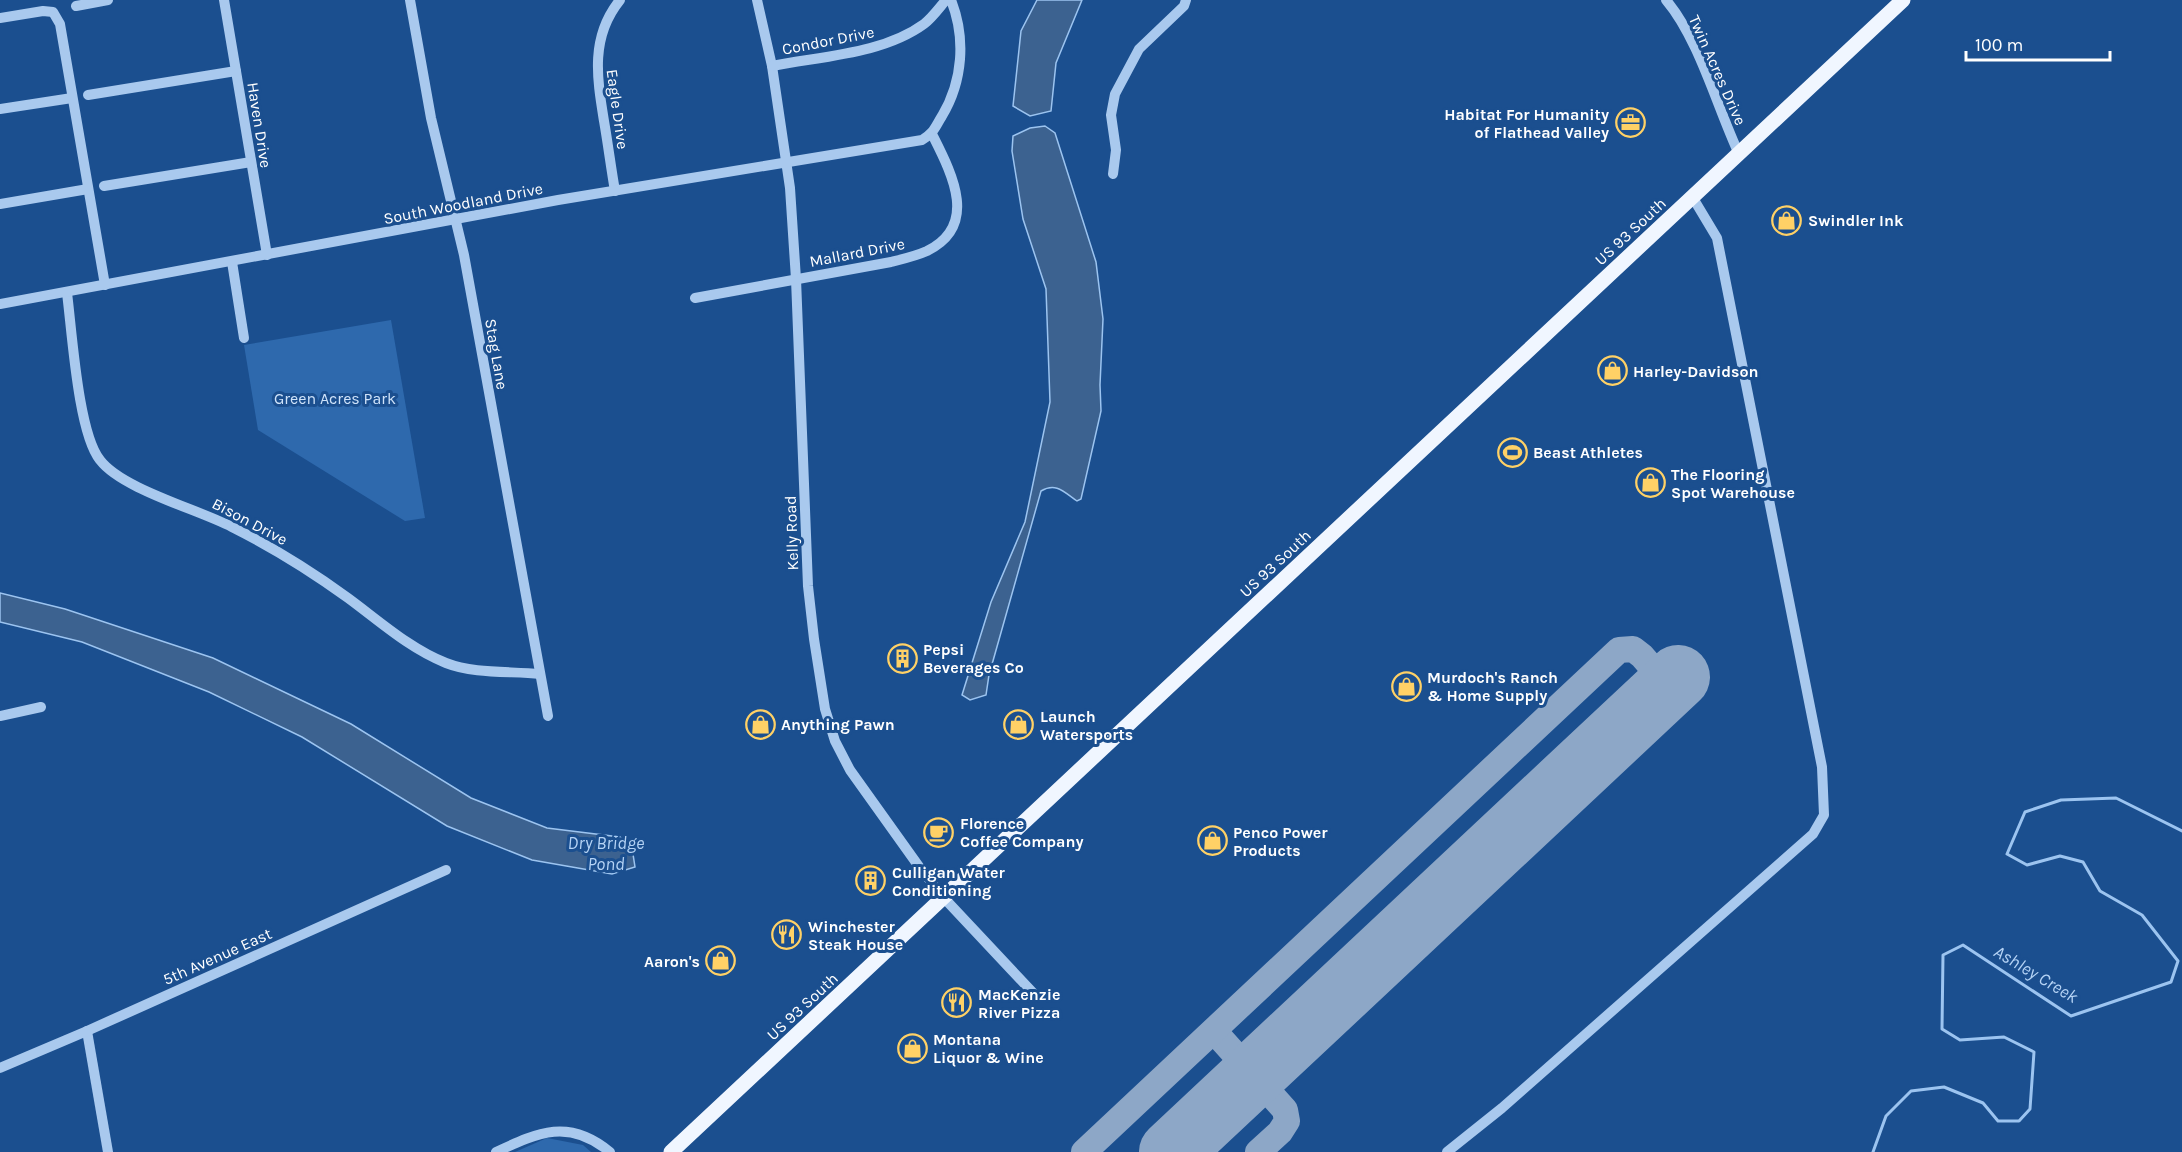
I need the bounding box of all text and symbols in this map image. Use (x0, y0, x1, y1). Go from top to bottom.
street label: Twin Acres Drive (1685, 12, 1750, 128)
street label: Condor Drive (780, 22, 876, 59)
scale bar (1966, 24, 2110, 62)
text: 100 m (1975, 34, 2023, 56)
street label: Eagle Drive (602, 68, 633, 150)
street label: Haven Drive (243, 81, 276, 169)
place label: Habitat For Humanity of Flathead Valley (1444, 105, 1609, 142)
office icon: Habitat For Humanity of Flathead Valley (1614, 107, 1646, 139)
street label: South Woodland Drive (382, 179, 544, 228)
street label: US 93 South (1591, 194, 1670, 269)
shop icon: Swindler Ink (1771, 204, 1803, 236)
place label: Swindler Ink (1808, 211, 1904, 230)
street label: Mallard Drive (808, 234, 906, 271)
street label: Stag Lane (481, 317, 512, 391)
shop icon: Harley-Davidson (1596, 355, 1628, 387)
place label: Harley-Davidson (1633, 362, 1759, 381)
park label: Green Acres Park (274, 389, 396, 408)
sports icon: Beast Athletes (1496, 436, 1528, 468)
place label: Beast Athletes (1533, 443, 1643, 462)
place label: The Flooring Spot Warehouse (1671, 465, 1795, 502)
shop icon: The Flooring Spot Warehouse (1634, 467, 1666, 499)
street label: Bison Drive (209, 494, 291, 549)
street label: Kelly Road (781, 495, 802, 571)
street label: US 93 South (1236, 526, 1315, 601)
place label: Pepsi Beverages Co (923, 640, 1024, 677)
building icon: Pepsi Beverages Co (886, 642, 918, 674)
place label: Murdoch's Ranch & Home Supply (1427, 668, 1558, 705)
shop icon: Murdoch's Ranch & Home Supply (1390, 670, 1422, 702)
place label: Launch Watersports (1040, 707, 1133, 744)
shop icon: Anything Pawn (744, 708, 776, 740)
shop icon: Launch Watersports (1003, 709, 1035, 741)
place label: Anything Pawn (781, 715, 895, 734)
place label: Florence Coffee Company (960, 814, 1083, 851)
cafe icon: Florence Coffee Company (923, 816, 955, 848)
place label: Penco Power Products (1233, 823, 1328, 860)
shop icon: Penco Power Products (1196, 825, 1228, 857)
water label: Dry Bridge Pond (568, 832, 644, 875)
place label: Culligan Water Conditioning (892, 863, 1006, 900)
building icon: Culligan Water Conditioning (855, 865, 887, 897)
place label: Winchester Steak House (808, 917, 903, 954)
restaurant icon: Winchester Steak House (771, 919, 803, 951)
street label: 5th Avenue East (160, 924, 275, 989)
water label: Ashley Creek (1990, 940, 2083, 1008)
shop icon: Aaron's (705, 945, 737, 977)
place label: Aaron's (644, 952, 700, 971)
street label: US 93 South (763, 969, 842, 1044)
place label: MacKenzie River Pizza (978, 985, 1060, 1022)
restaurant icon: MacKenzie River Pizza (941, 987, 973, 1019)
place label: Montana Liquor & Wine (933, 1030, 1044, 1067)
shop icon: Montana Liquor & Wine (896, 1032, 928, 1064)

